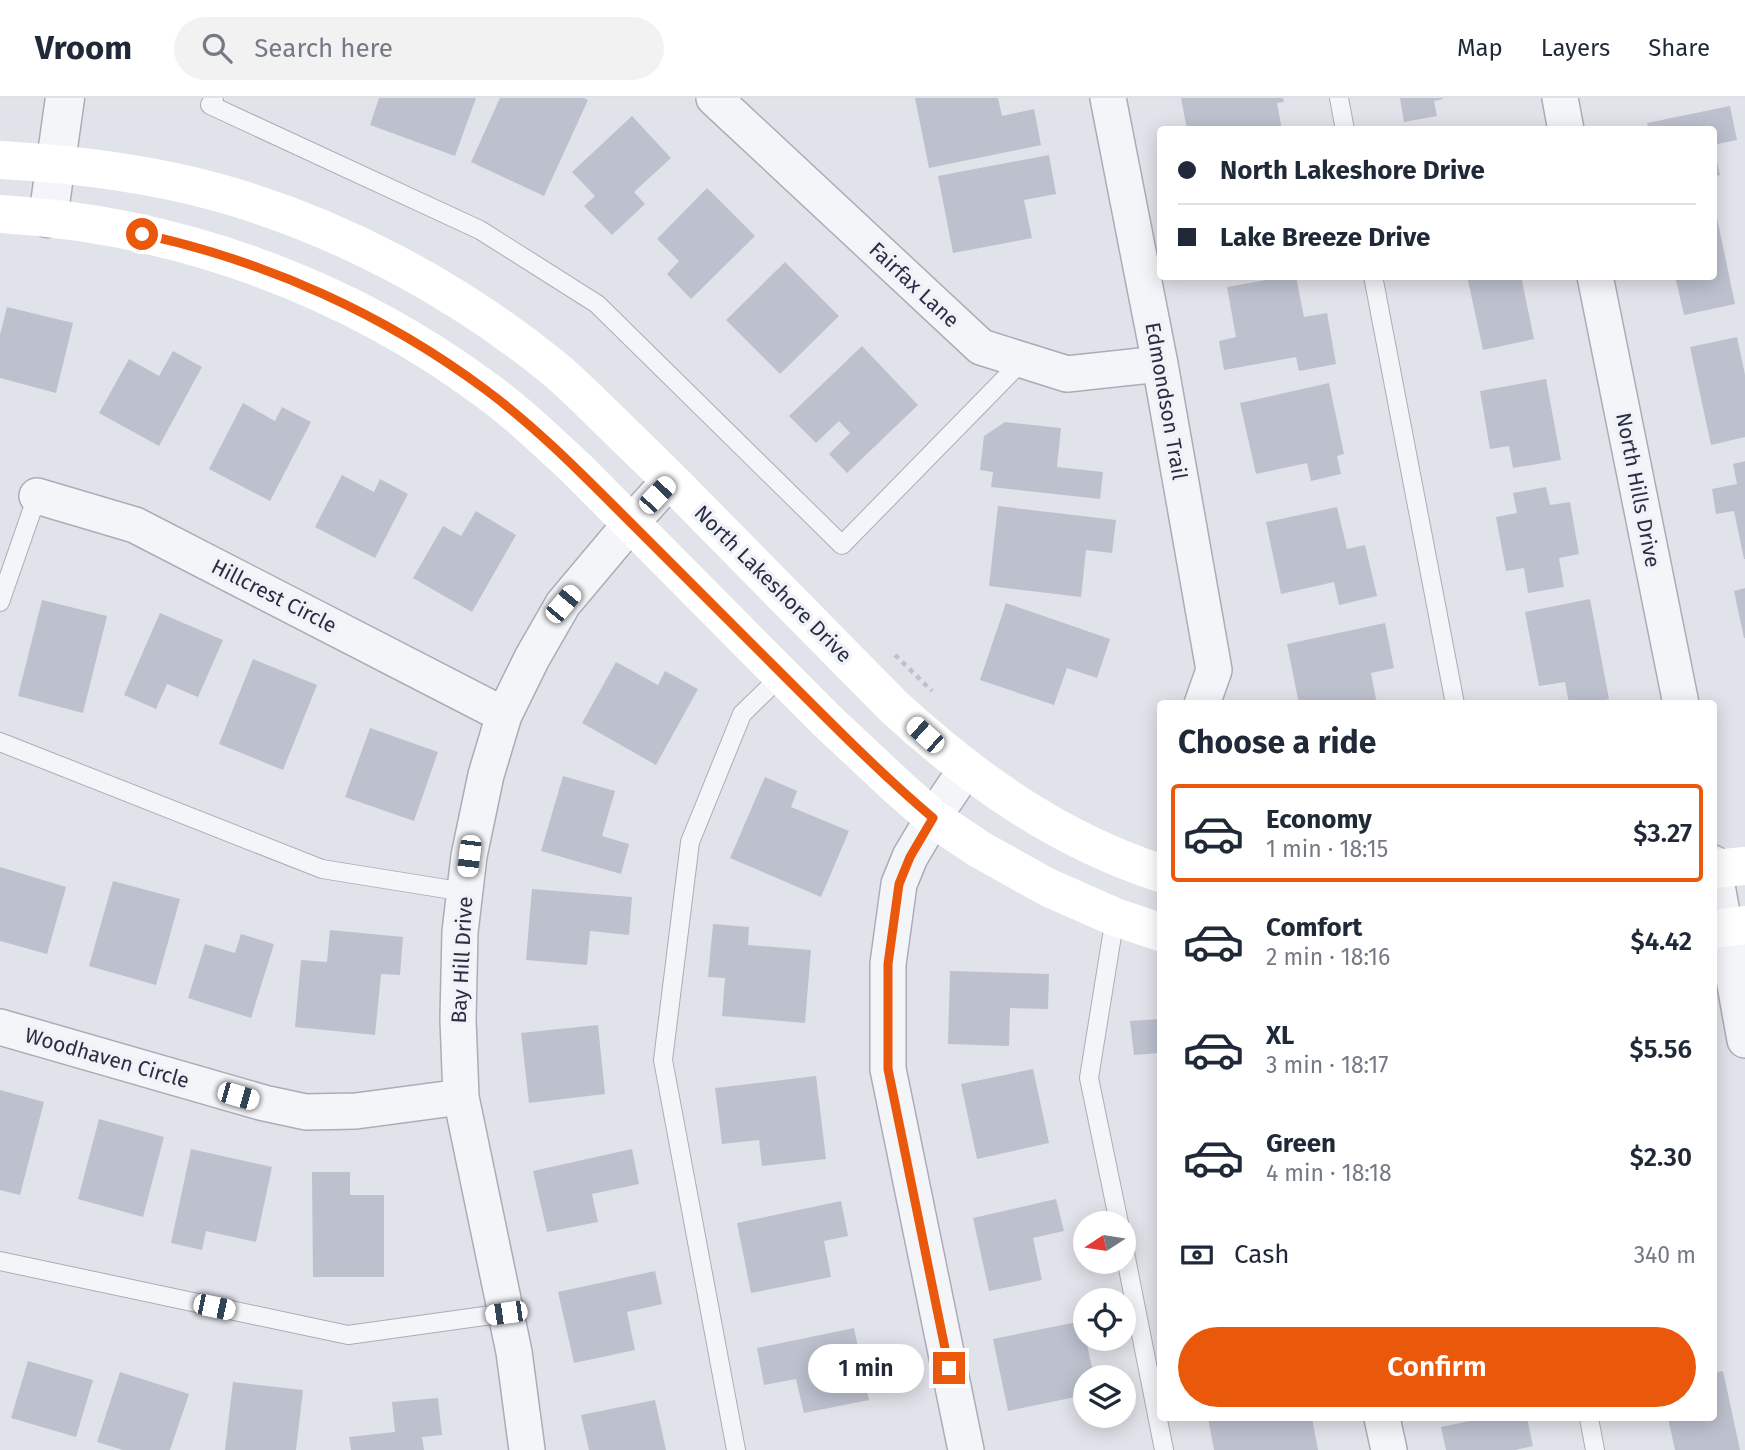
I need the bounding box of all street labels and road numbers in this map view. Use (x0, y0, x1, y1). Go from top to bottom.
street label: Fairfax Lane (864, 237, 964, 333)
street label: Edmondson Trail (1139, 320, 1193, 482)
street label: North Hills Drive (1610, 410, 1666, 570)
street label: North Lakeshore Drive (689, 500, 857, 668)
street label: Hillcrest Circle (207, 553, 341, 639)
street label: Bay Hill Drive (446, 896, 478, 1024)
street label: Woodhaven Circle (22, 1022, 192, 1094)

